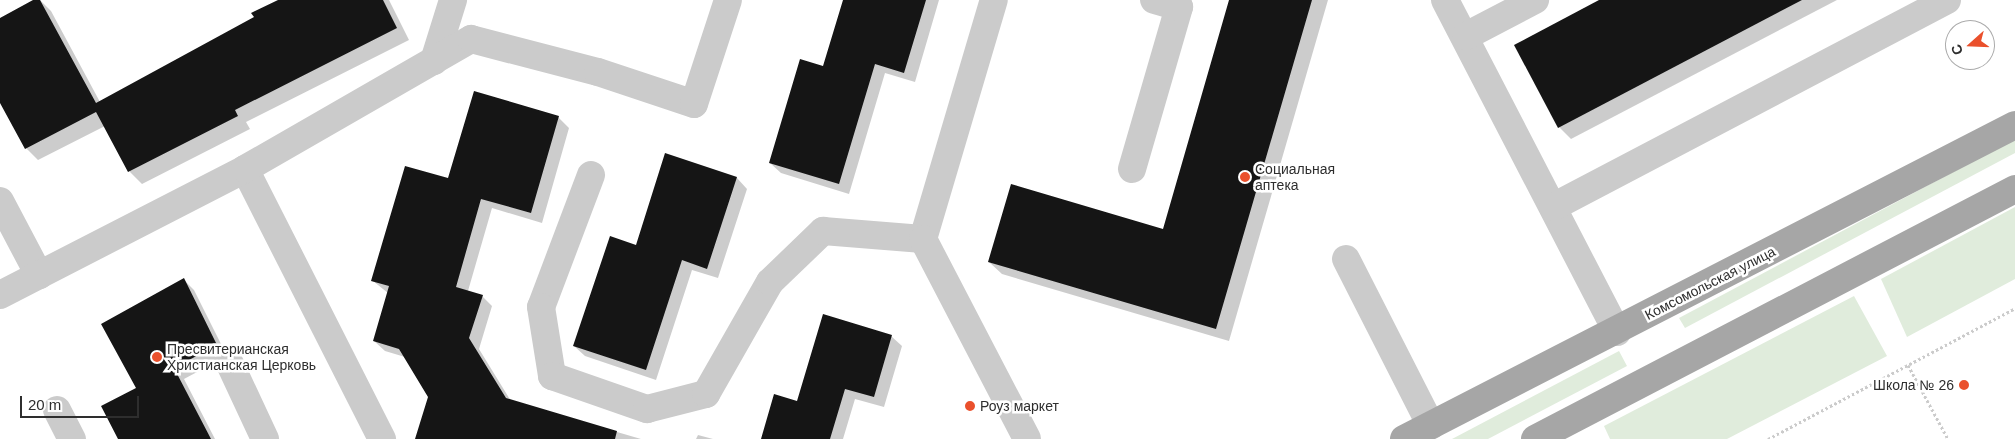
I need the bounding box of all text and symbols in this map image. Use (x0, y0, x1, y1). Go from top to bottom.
north arrow (1945, 20, 1995, 70)
text: С (1948, 42, 1966, 57)
place label: Социальная аптека (1255, 161, 1335, 193)
marker: Социальная аптека (1239, 171, 1251, 183)
street label: Комсомольская улица (1642, 243, 1778, 323)
place label: Пресвитерианская Христианская Церковь (167, 341, 316, 374)
marker: Пресвитерианская Христианская Церковь (151, 351, 163, 363)
place label: Школа № 26 (1873, 377, 1954, 393)
marker: Школа № 26 (1958, 379, 1970, 391)
scale bar (22, 386, 141, 418)
text: 20 m (28, 396, 61, 413)
place label: Роуз маркет (980, 398, 1059, 414)
marker: Роуз маркет (964, 400, 976, 412)

